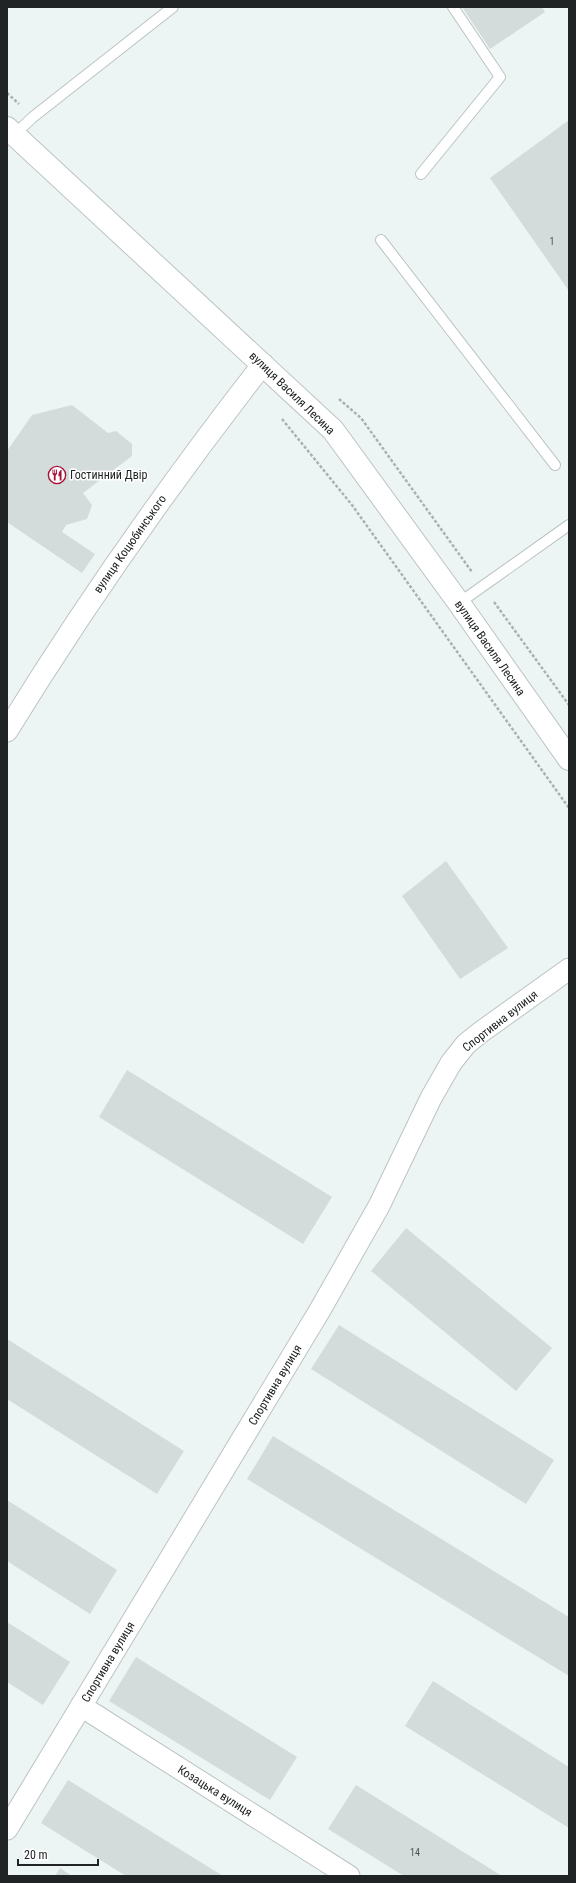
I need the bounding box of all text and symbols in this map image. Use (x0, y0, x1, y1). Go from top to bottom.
house number: 1 (550, 236, 554, 247)
street label: вулиця Василя Лесина (246, 349, 338, 437)
restaurant icon: Гостинний Двір (47, 465, 67, 485)
place label: Гостинний Двір (70, 468, 147, 482)
street label: вулиця Коцюбинського (91, 492, 169, 596)
street label: вулиця Василя Лесина (452, 598, 528, 699)
street label: Спортивна вулиця (460, 987, 540, 1055)
street label: Спортивна вулиця (245, 1342, 305, 1428)
street label: Спортивна вулиця (78, 1619, 138, 1705)
street label: Козацька вулиця (175, 1763, 255, 1819)
scale bar (18, 1841, 98, 1867)
house number: 14 (410, 1847, 420, 1858)
text: 20 m (24, 1848, 48, 1862)

